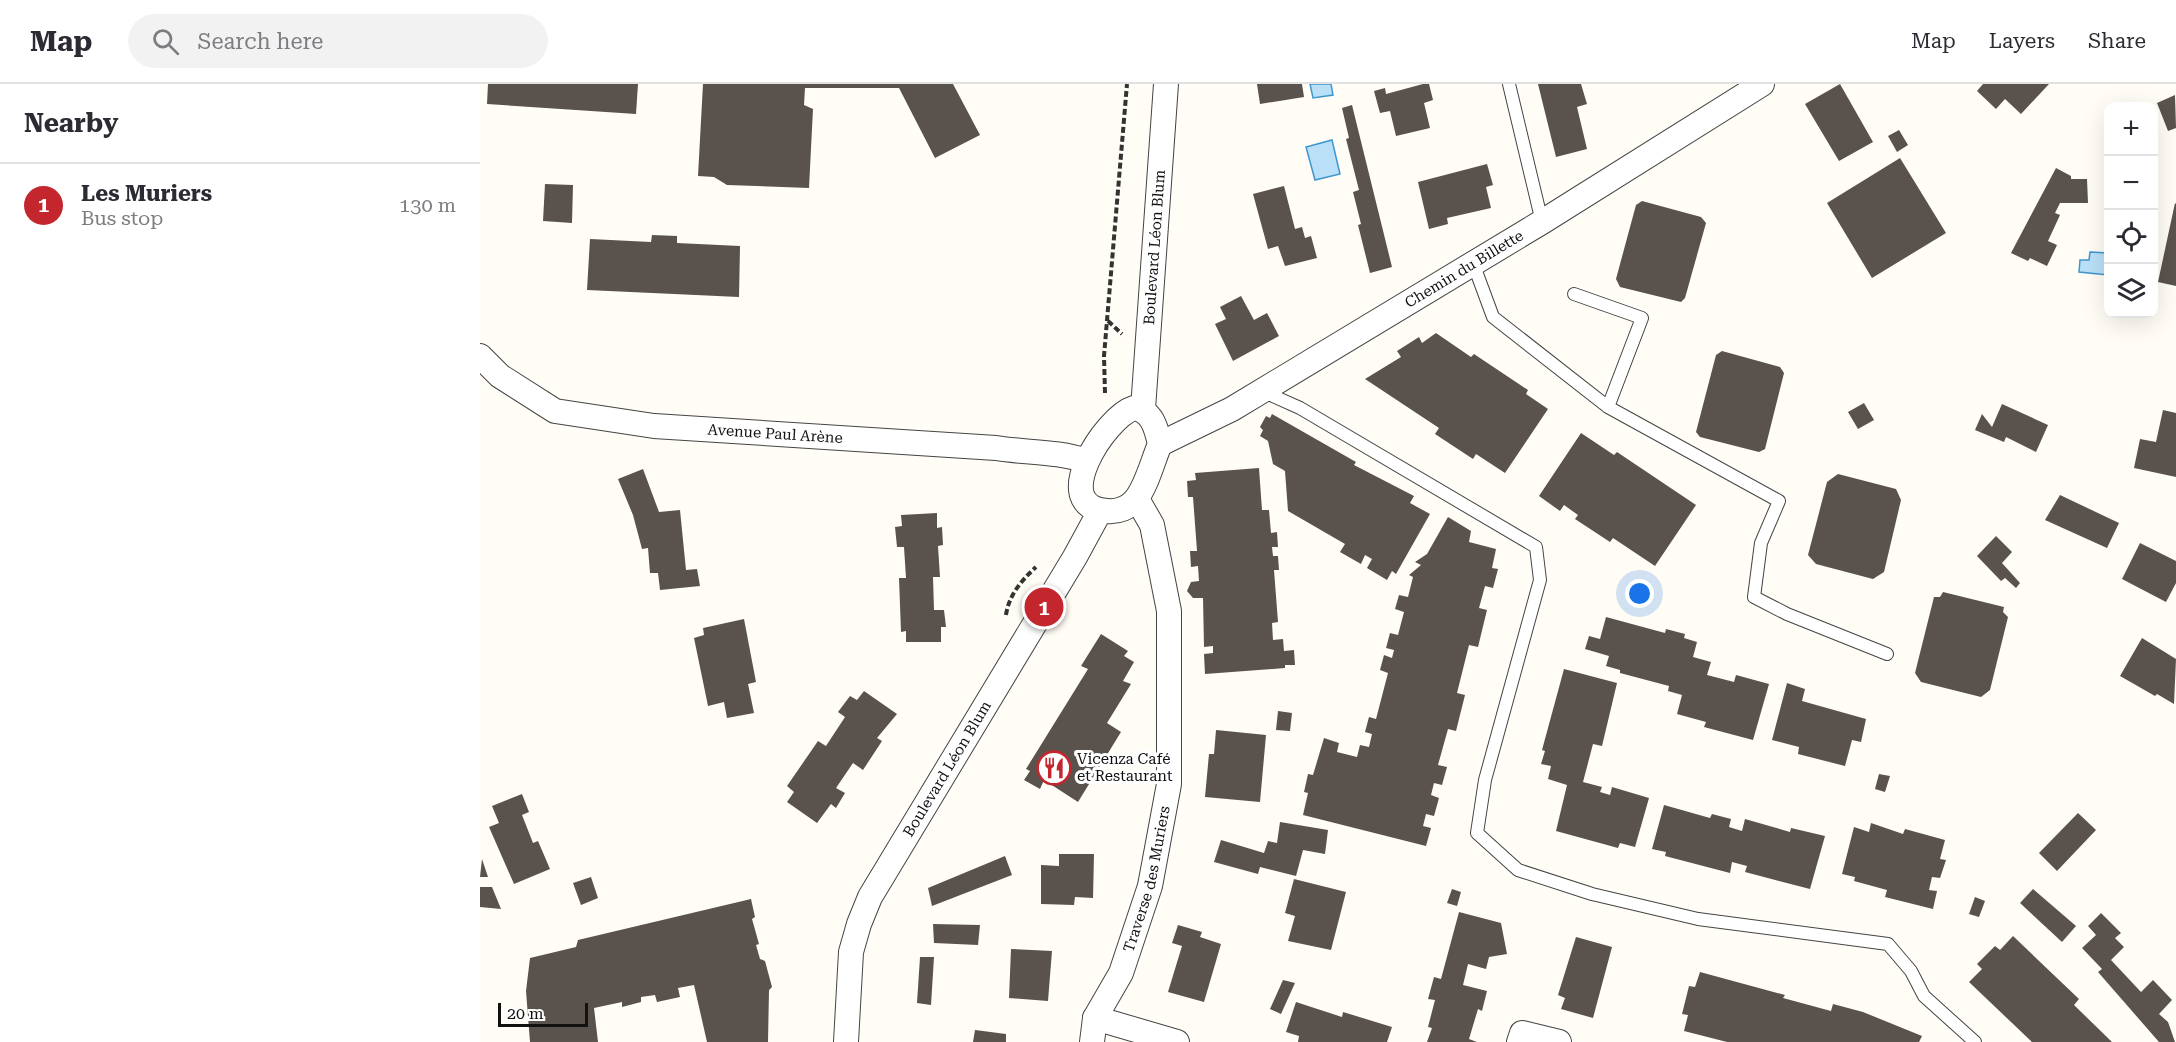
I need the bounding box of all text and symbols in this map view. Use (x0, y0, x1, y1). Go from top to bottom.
search box (128, 14, 548, 68)
text: Map (30, 25, 92, 58)
icon: search (149, 25, 182, 58)
text: Search here (197, 29, 323, 54)
text: Map (1911, 29, 1956, 53)
text: Layers (1989, 29, 2055, 53)
text: Share (2088, 29, 2146, 53)
map controls (2104, 102, 2158, 318)
button: + (2104, 102, 2158, 156)
text: Nearby (24, 108, 118, 138)
button: − (2104, 156, 2158, 210)
street label: Boulevard Léon Blum (1140, 169, 1169, 326)
text: Les Muriers (81, 181, 212, 206)
text: 1 (38, 193, 49, 217)
text: 130 m (399, 193, 456, 217)
text: Bus stop (81, 206, 163, 230)
button: locate (2104, 210, 2158, 264)
street label: Chemin du Billette (1401, 226, 1527, 312)
button: layers (2104, 264, 2158, 318)
street label: Avenue Paul Arène (707, 420, 843, 447)
your location (1625, 579, 1654, 608)
pin: 1 (1024, 584, 1064, 630)
street label: Boulevard Léon Blum (899, 697, 995, 840)
restaurant icon: Vicenza Café et Restaurant (1036, 750, 1072, 786)
place label: Vicenza Café et Restaurant (1077, 750, 1173, 785)
street label: Traverse des Muriers (1120, 804, 1174, 954)
scale bar (498, 1000, 588, 1028)
text: 20 m (507, 1004, 544, 1023)

